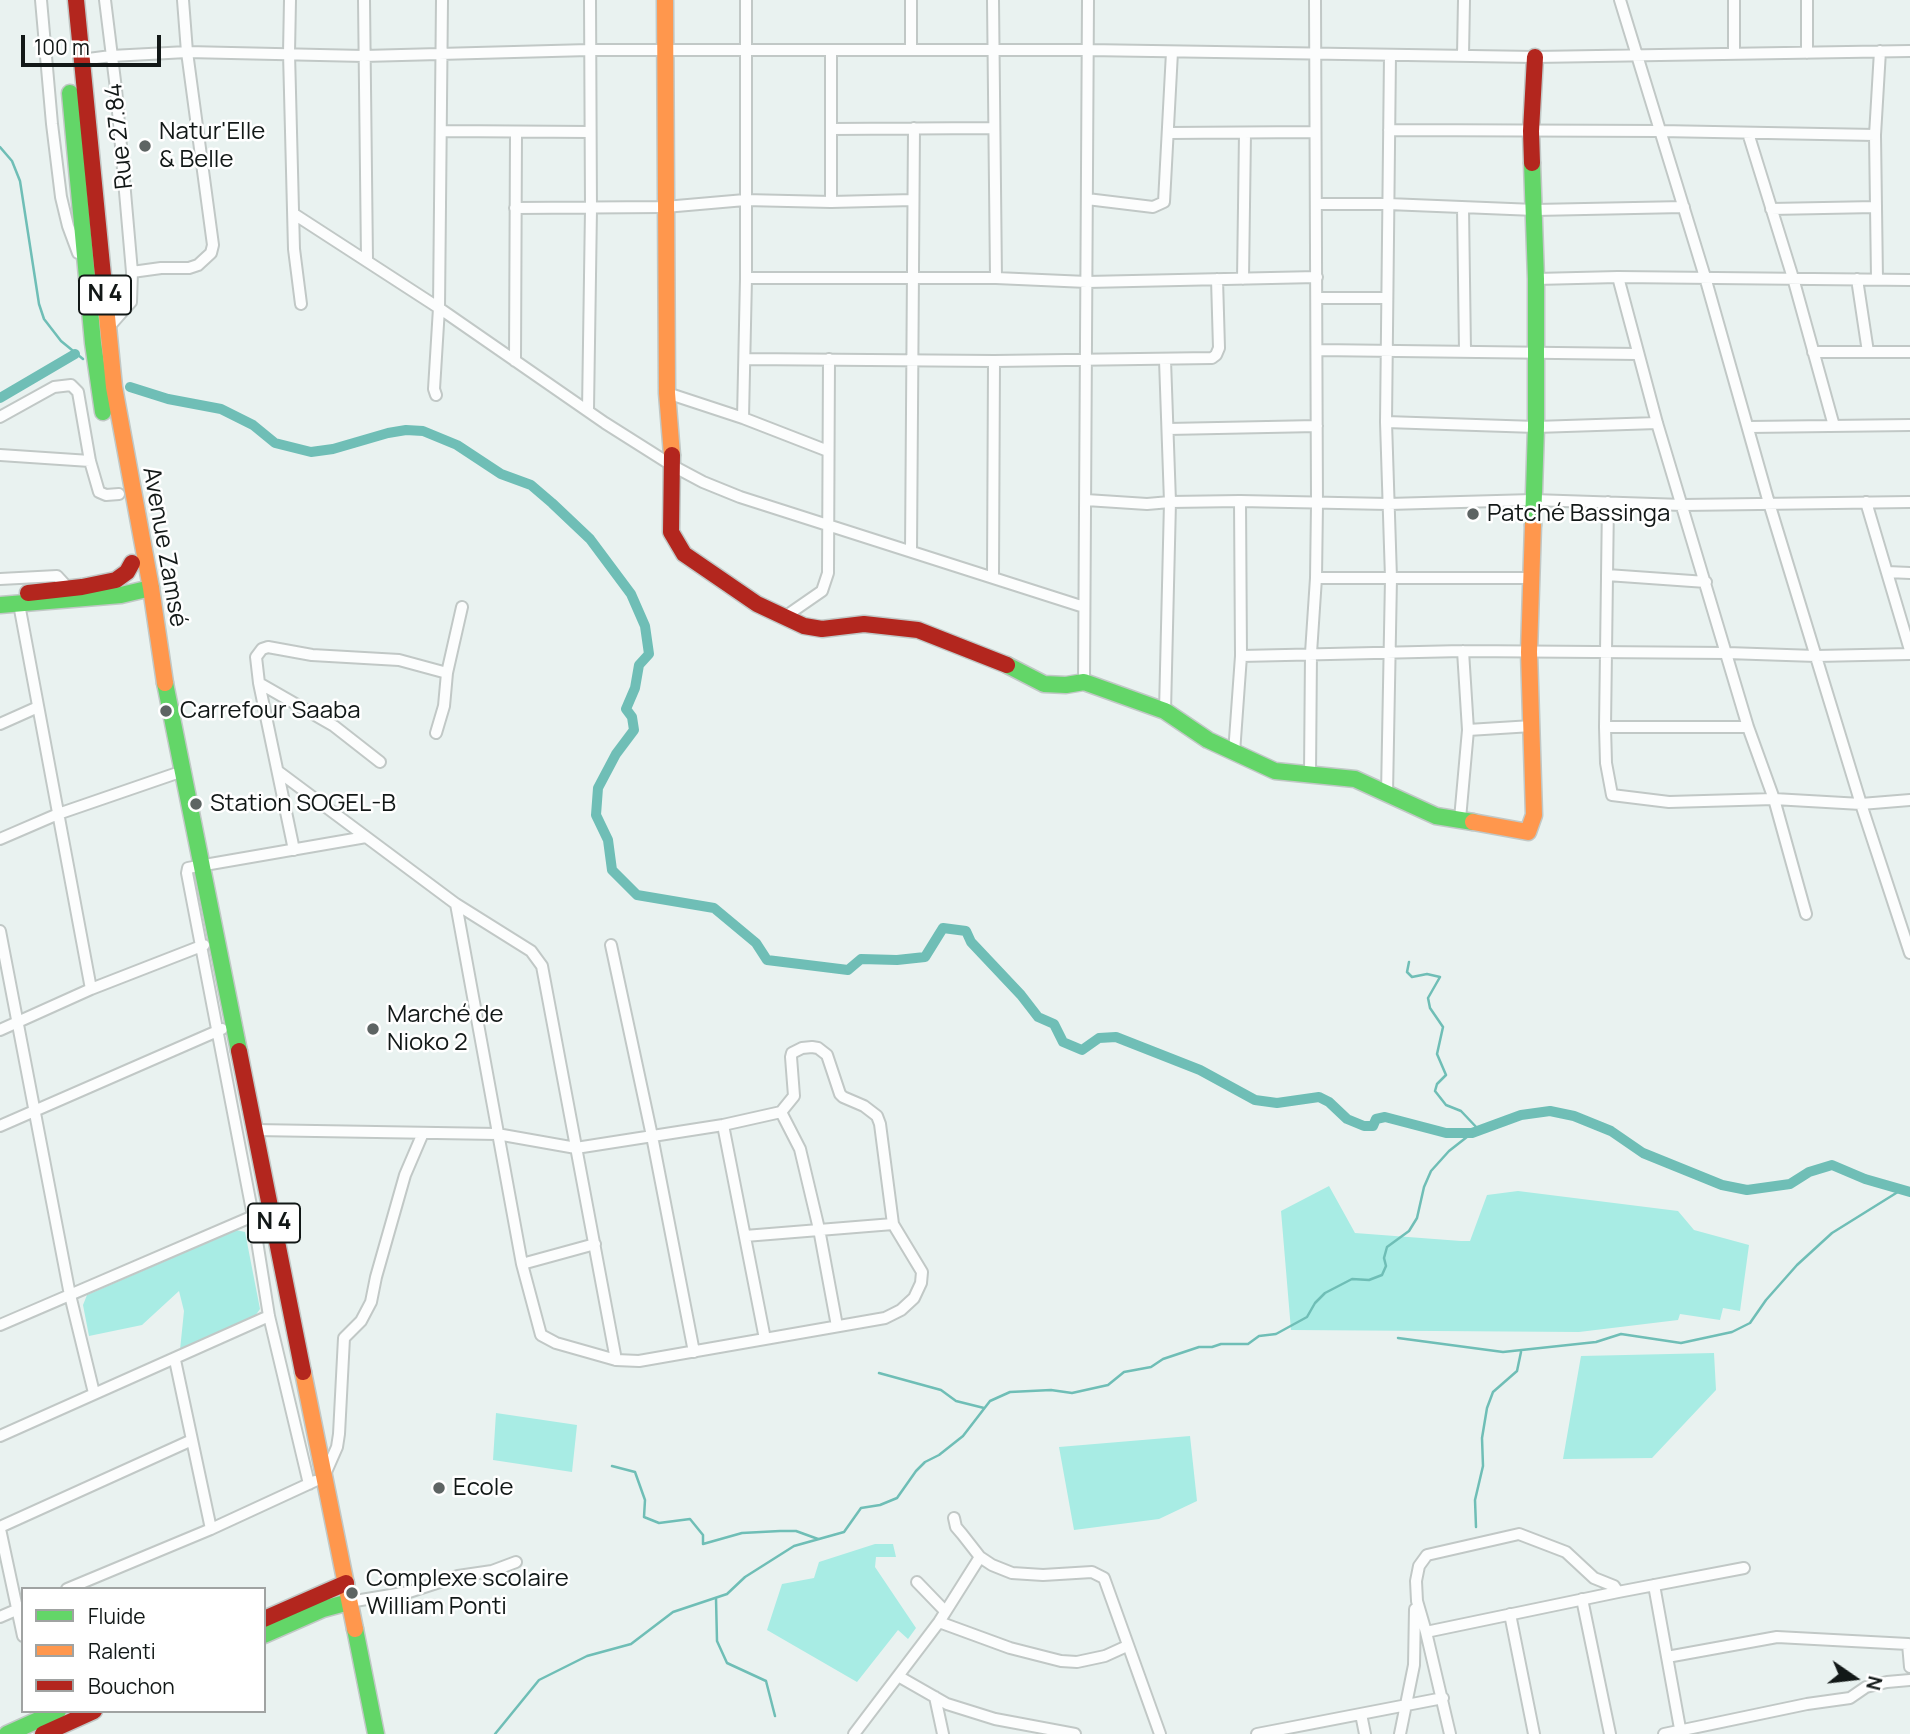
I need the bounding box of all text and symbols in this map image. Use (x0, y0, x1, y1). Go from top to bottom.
scale bar (24, 21, 164, 65)
text: 100 m (34, 33, 90, 61)
street label: Rue 27.84 (100, 82, 140, 190)
place label: Natur'Elle & Belle (159, 118, 265, 174)
marker: Natur'Elle & Belle (137, 138, 153, 154)
road number: N 4 (79, 276, 131, 314)
street label: Avenue Zamsé (136, 465, 192, 629)
place label: Patché Bassinga (1487, 500, 1670, 528)
marker: Patché Bassinga (1465, 506, 1481, 522)
place label: Carrefour Saaba (180, 697, 361, 725)
marker: Carrefour Saaba (158, 703, 174, 719)
place label: Station SOGEL-B (210, 790, 396, 818)
marker: Station SOGEL-B (188, 796, 204, 812)
place label: Marché de Nioko 2 (387, 1001, 504, 1057)
marker: Marché de Nioko 2 (365, 1021, 381, 1037)
road number: N 4 (248, 1204, 300, 1242)
place label: Ecole (453, 1474, 513, 1502)
marker: Ecole (431, 1480, 447, 1496)
place label: Complexe scolaire William Ponti (366, 1565, 569, 1621)
marker: Complexe scolaire William Ponti (344, 1585, 360, 1601)
legend (21, 1587, 266, 1713)
text: Fluide (88, 1602, 146, 1630)
text: Ralenti (88, 1637, 156, 1665)
north arrow (1819, 1643, 1889, 1713)
text: Bouchon (88, 1672, 175, 1700)
text: N (1860, 1673, 1889, 1693)

